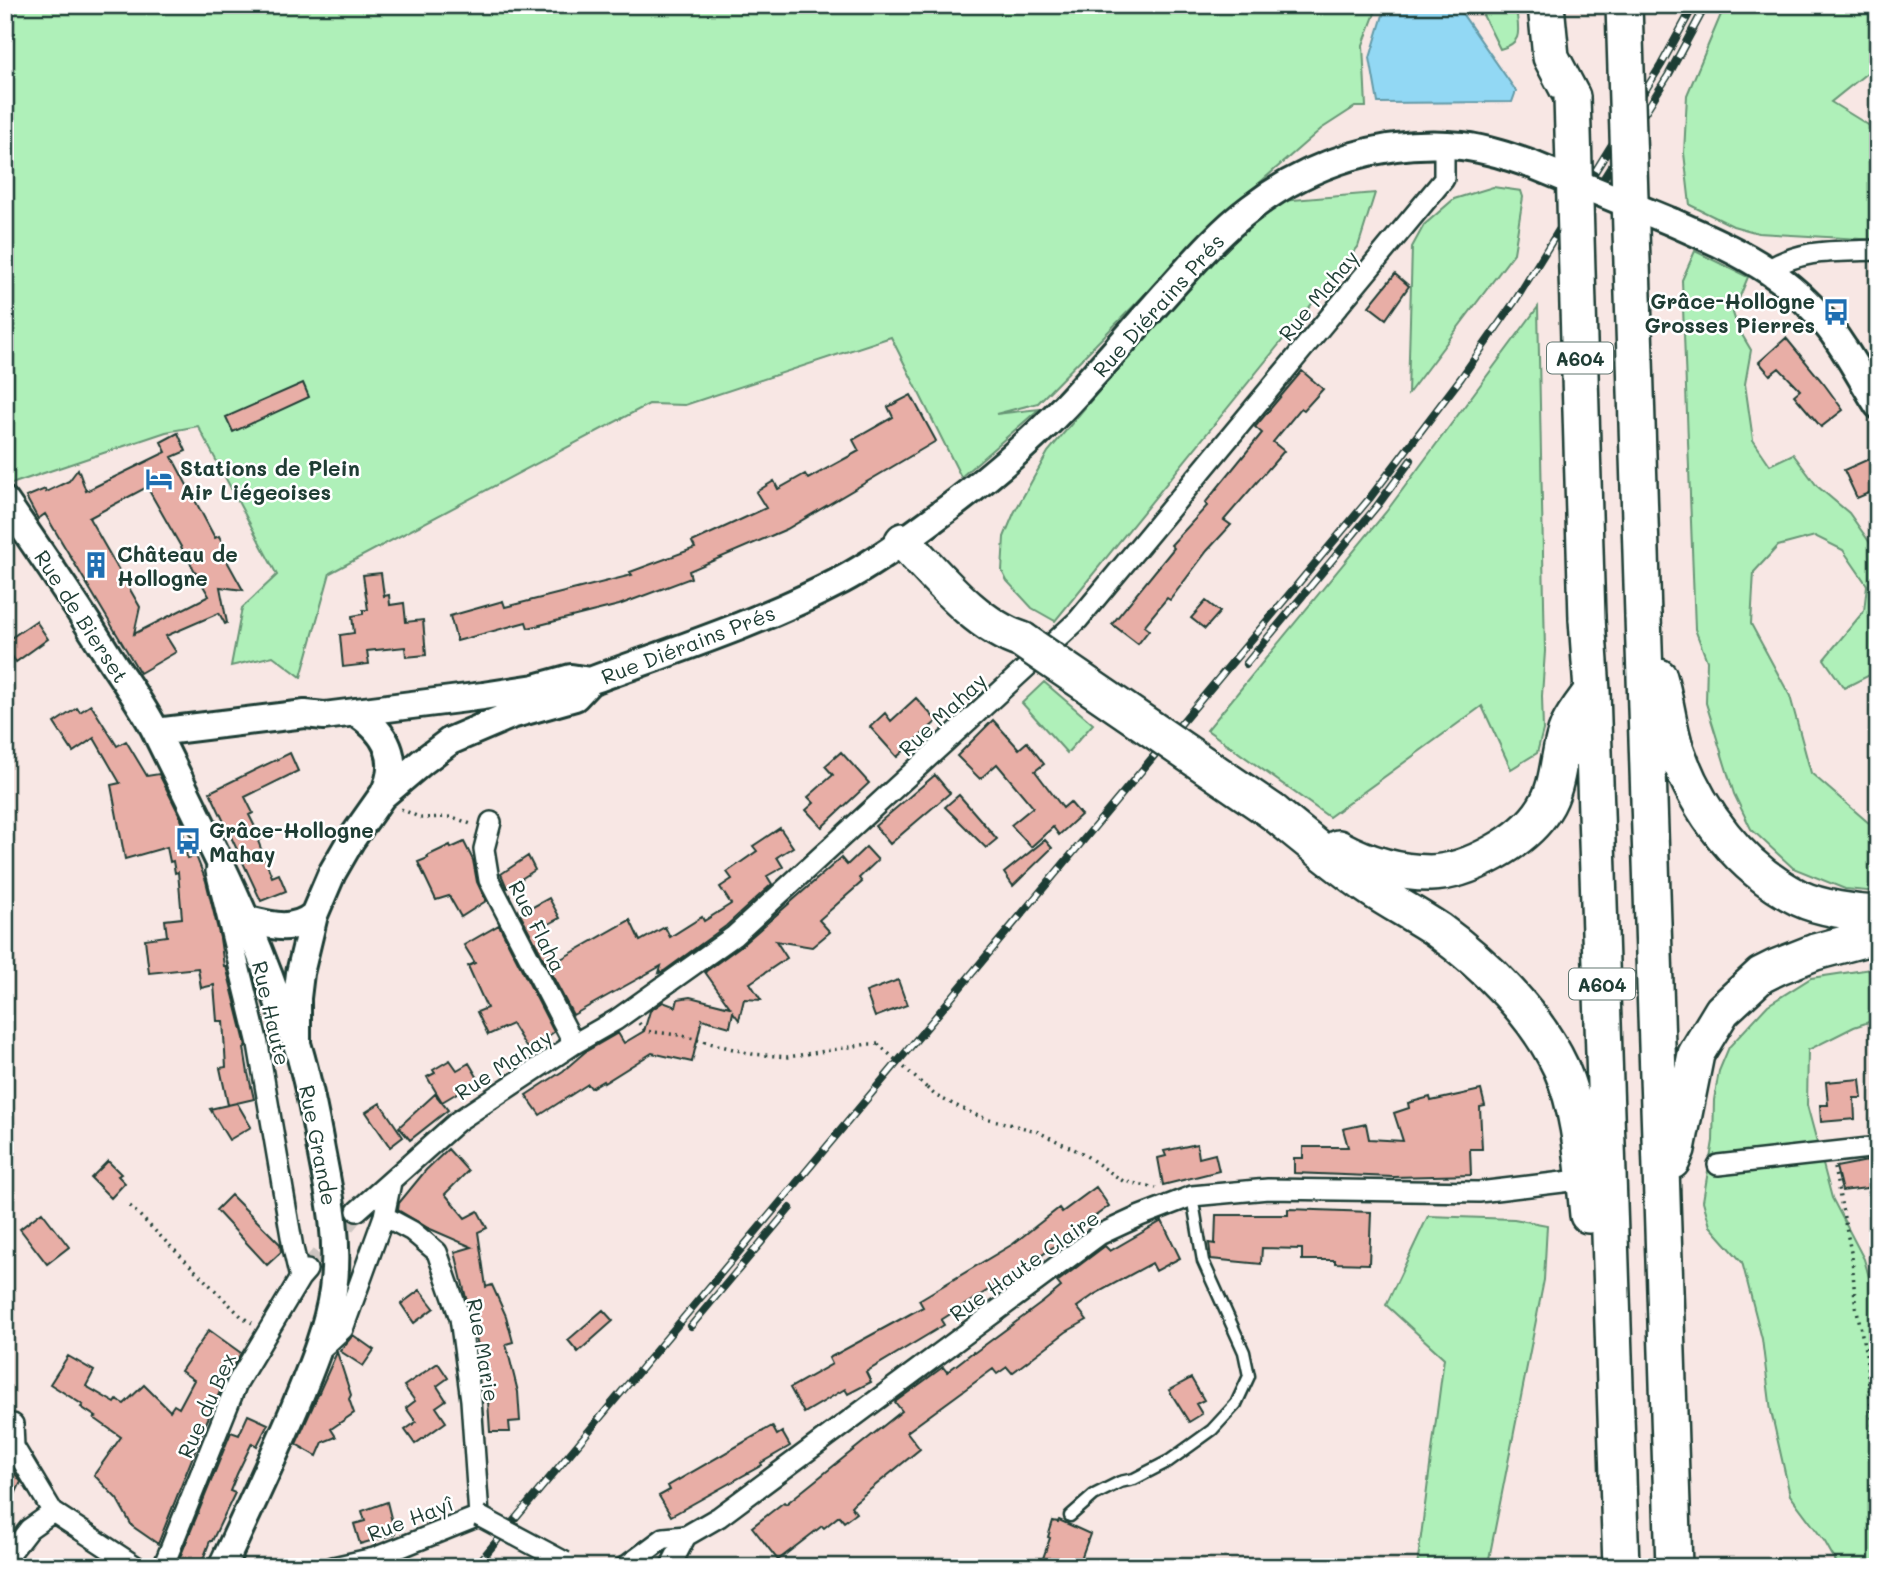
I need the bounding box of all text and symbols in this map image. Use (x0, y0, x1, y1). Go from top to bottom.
street label: Rue Diérains Prés (1086, 228, 1230, 382)
street label: Rue Mahay (1272, 244, 1364, 346)
place label: Grâce-Hollogne Grosses Pierres (1644, 287, 1815, 338)
bus stop icon: Grâce-Hollogne Grosses Pierres (1821, 297, 1851, 327)
road number: A604 (1547, 342, 1613, 374)
place label: Stations de Plein Air Liégeoises (180, 454, 360, 505)
hotel icon: Stations de Plein Air Liégeoises (144, 464, 174, 494)
place label: Château de Hollogne (117, 540, 238, 591)
street label: Rue de Bierset (29, 544, 135, 688)
building icon: Château de Hollogne (81, 550, 111, 580)
street label: Rue Diérains Prés (597, 598, 779, 690)
street label: Rue Mahay (892, 666, 992, 762)
place label: Grâce-Hollogne Mahay (209, 816, 374, 868)
bus stop icon: Grâce-Hollogne Mahay (173, 826, 203, 856)
street label: Rue Flaha (503, 875, 573, 977)
street label: Rue Haute (247, 958, 297, 1068)
road number: A604 (1569, 968, 1635, 1000)
street label: Rue Mahay (449, 1023, 557, 1105)
street label: Rue Grande (294, 1083, 344, 1207)
street label: Rue Haute Claire (944, 1203, 1104, 1327)
street label: Rue Marie (462, 1296, 506, 1404)
street label: Rue du Bex (171, 1348, 241, 1462)
street label: Rue Hayî (363, 1489, 457, 1547)

